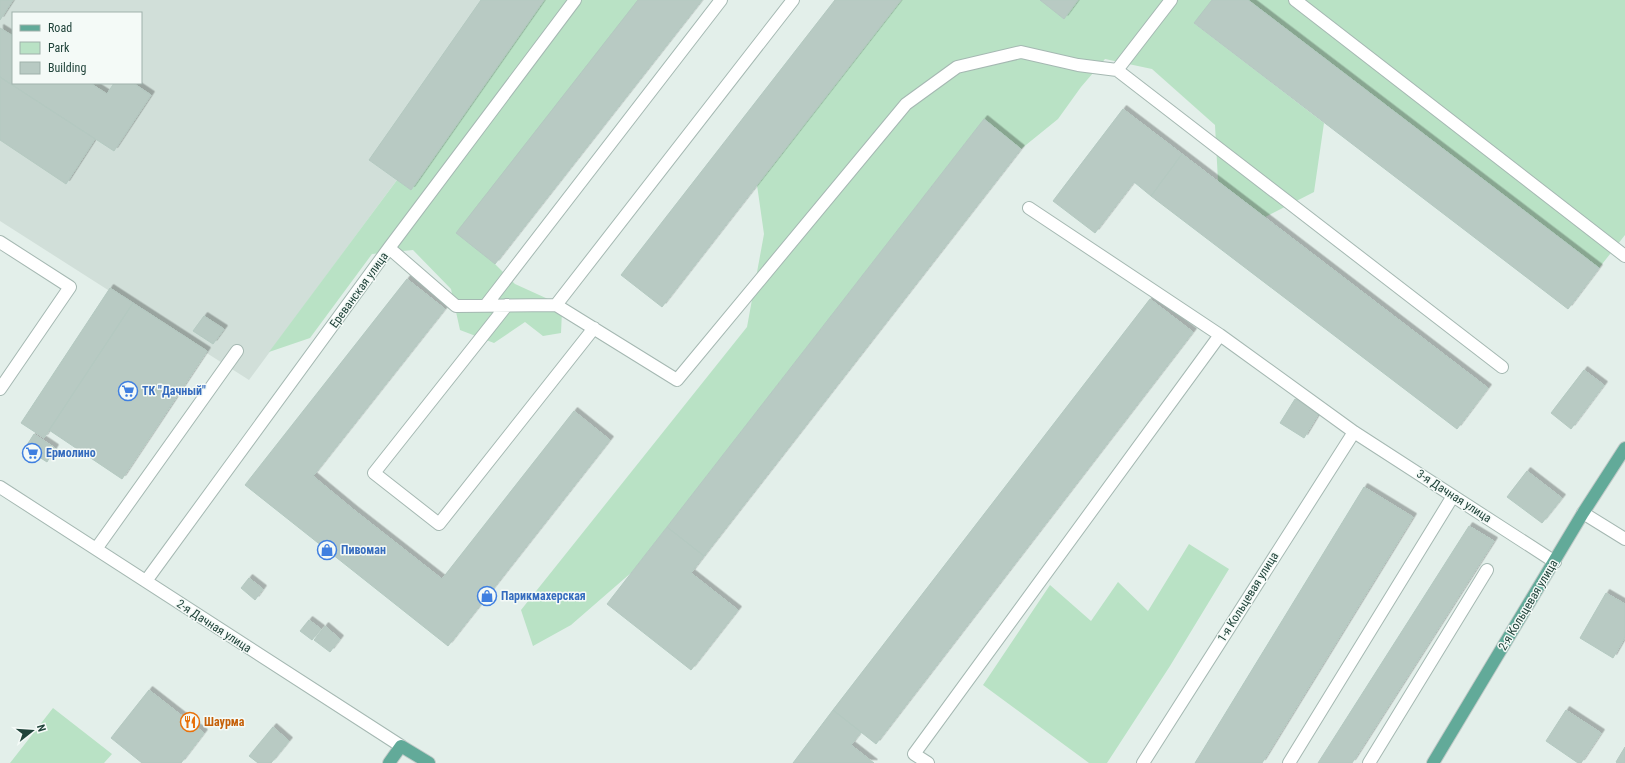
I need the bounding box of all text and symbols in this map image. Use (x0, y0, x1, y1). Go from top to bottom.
legend (12, 12, 142, 84)
text: Road (48, 21, 72, 35)
text: Park (48, 41, 70, 55)
text: Building (48, 61, 86, 75)
street label: Ереванская улица (327, 249, 391, 331)
supermarket icon: ТК "Дачный" (117, 380, 139, 402)
place label: ТК "Дачный" (142, 384, 206, 398)
supermarket icon: Ермолино (21, 442, 43, 464)
place label: Ермолино (46, 446, 96, 460)
street label: 3-я Дачная улица (1414, 467, 1494, 526)
shop icon: Пивоман (316, 539, 338, 561)
place label: Пивоман (341, 543, 386, 557)
street label: 1-я Кольцевая улица (1215, 549, 1281, 644)
street label: 2-я Кольцевая улица (1495, 557, 1561, 653)
shop icon: Парикмахерская (476, 585, 498, 607)
place label: Парикмахерская (501, 589, 586, 603)
street label: 2-я Дачная улица (174, 597, 254, 656)
north arrow (12, 711, 52, 751)
restaurant icon: Шаурма (179, 711, 201, 733)
place label: Шаурма (204, 715, 245, 729)
text: N (34, 723, 48, 734)

